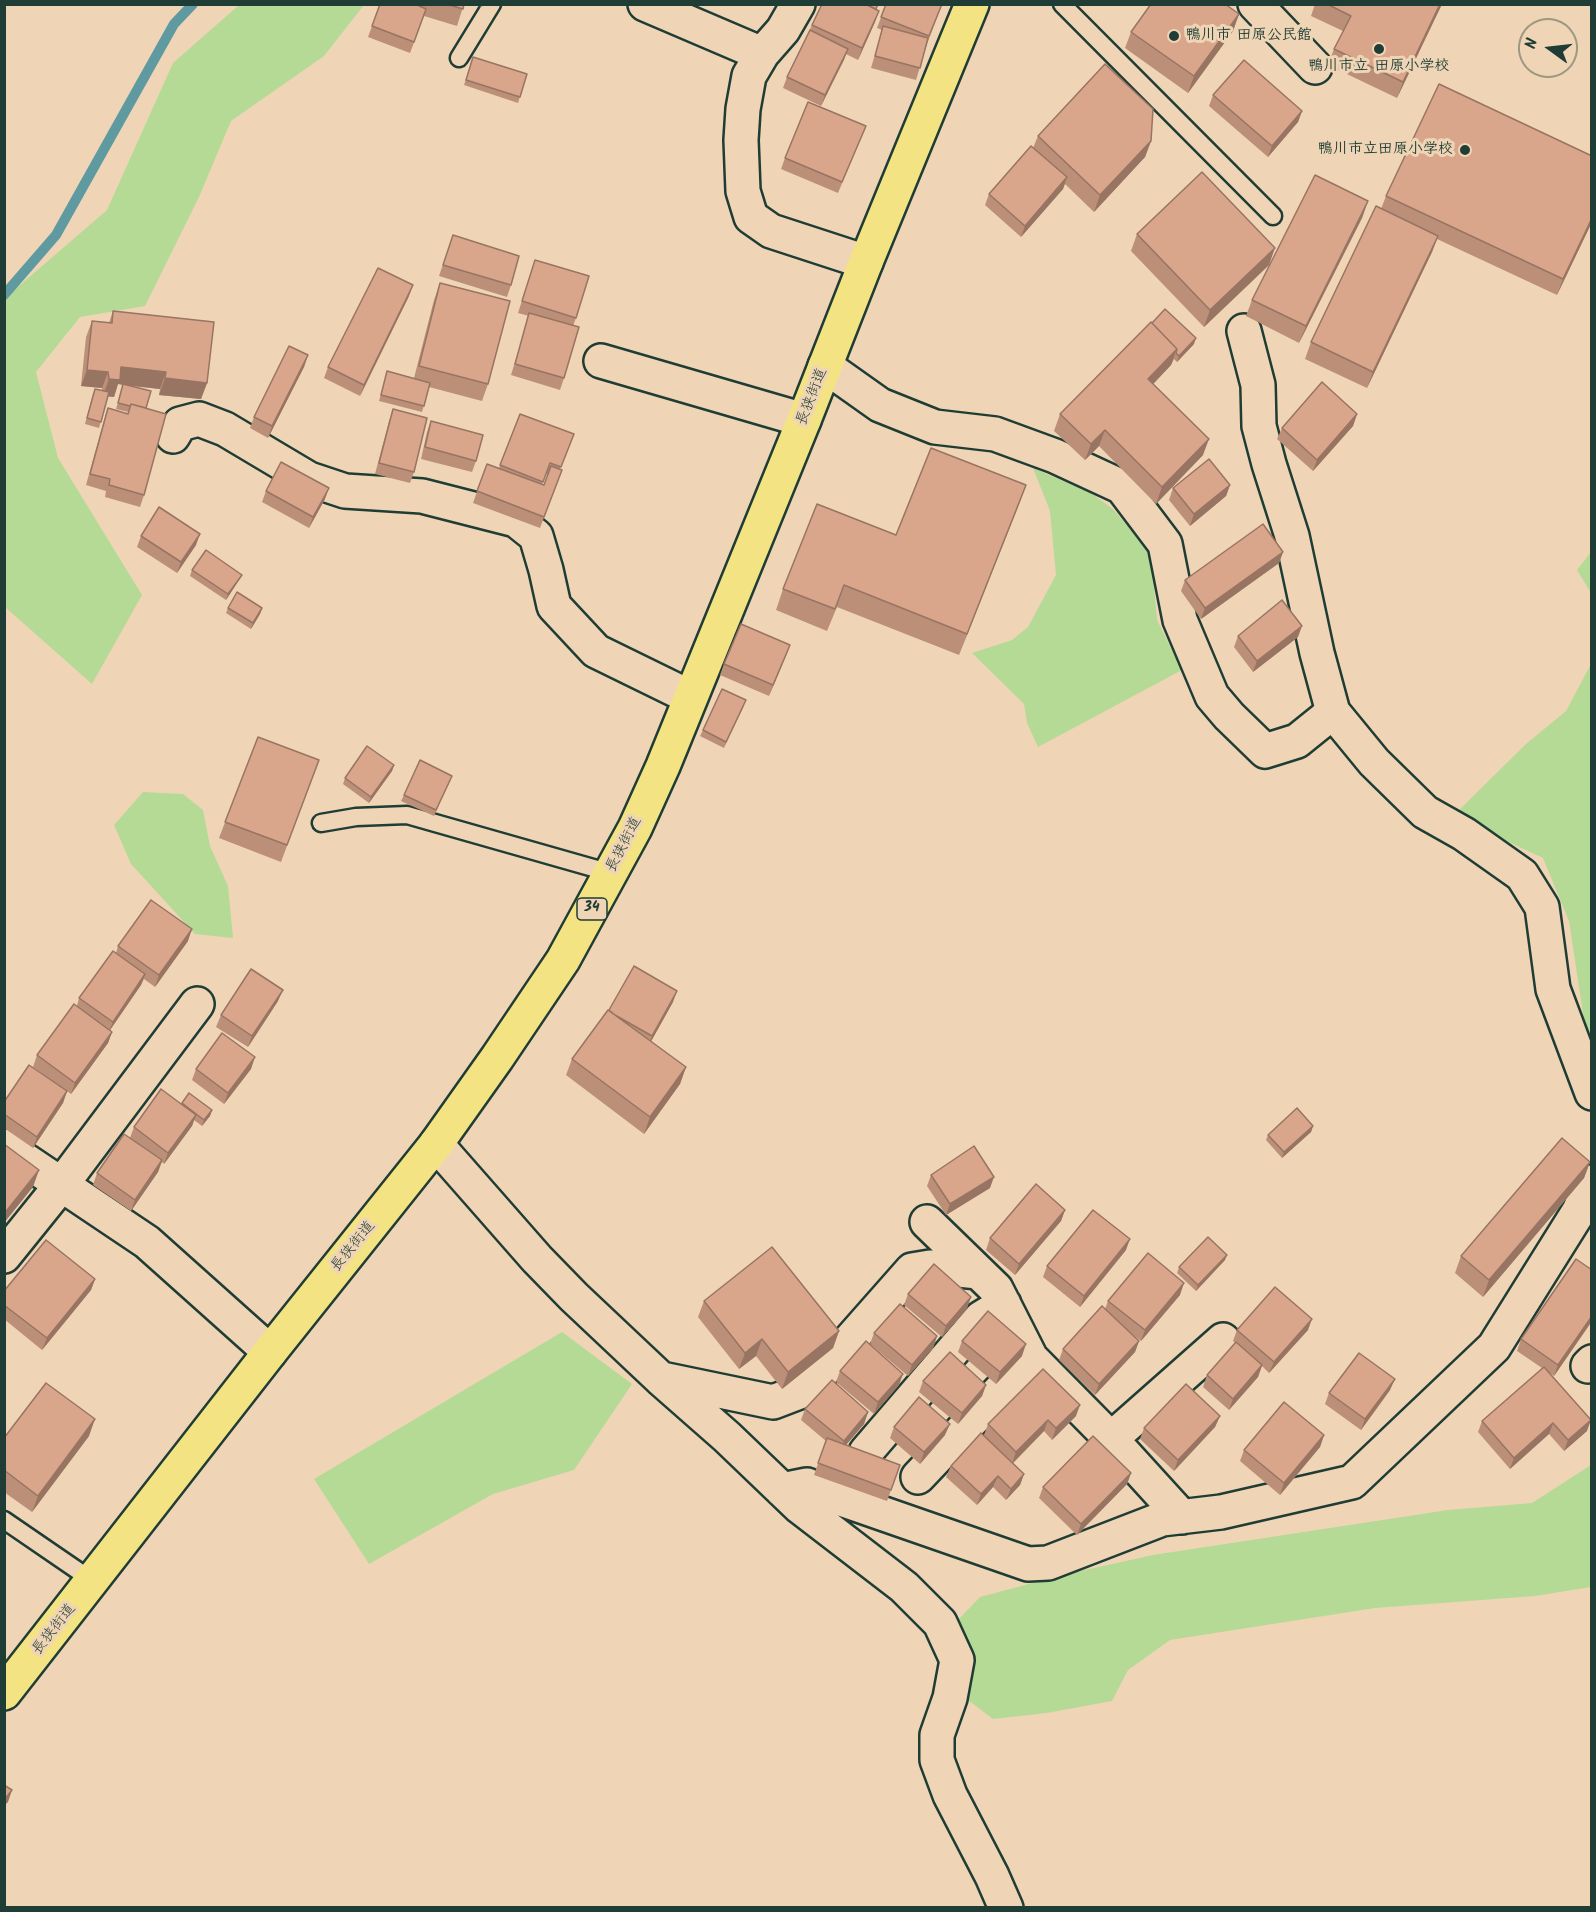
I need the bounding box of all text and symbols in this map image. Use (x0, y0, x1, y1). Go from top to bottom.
north arrow (1518, 18, 1578, 78)
place label: 鴨川市 田原公民館 (1186, 27, 1312, 45)
marker: 鴨川市 田原公民館 (1167, 29, 1181, 43)
text: N (1519, 36, 1545, 52)
marker: 鴨川市立 田原小学校 (1372, 42, 1386, 56)
place label: 鴨川市立 田原小学校 (1309, 58, 1449, 76)
place label: 鴨川市立田原小学校 (1318, 141, 1453, 159)
marker: 鴨川市立田原小学校 (1458, 143, 1472, 157)
street label: 長狭街道 (794, 366, 832, 428)
street label: 長狭街道 (603, 814, 647, 876)
road number: 34 (577, 898, 607, 920)
street label: 長狭街道 (328, 1218, 380, 1276)
street label: 長狭街道 (29, 1601, 81, 1659)

